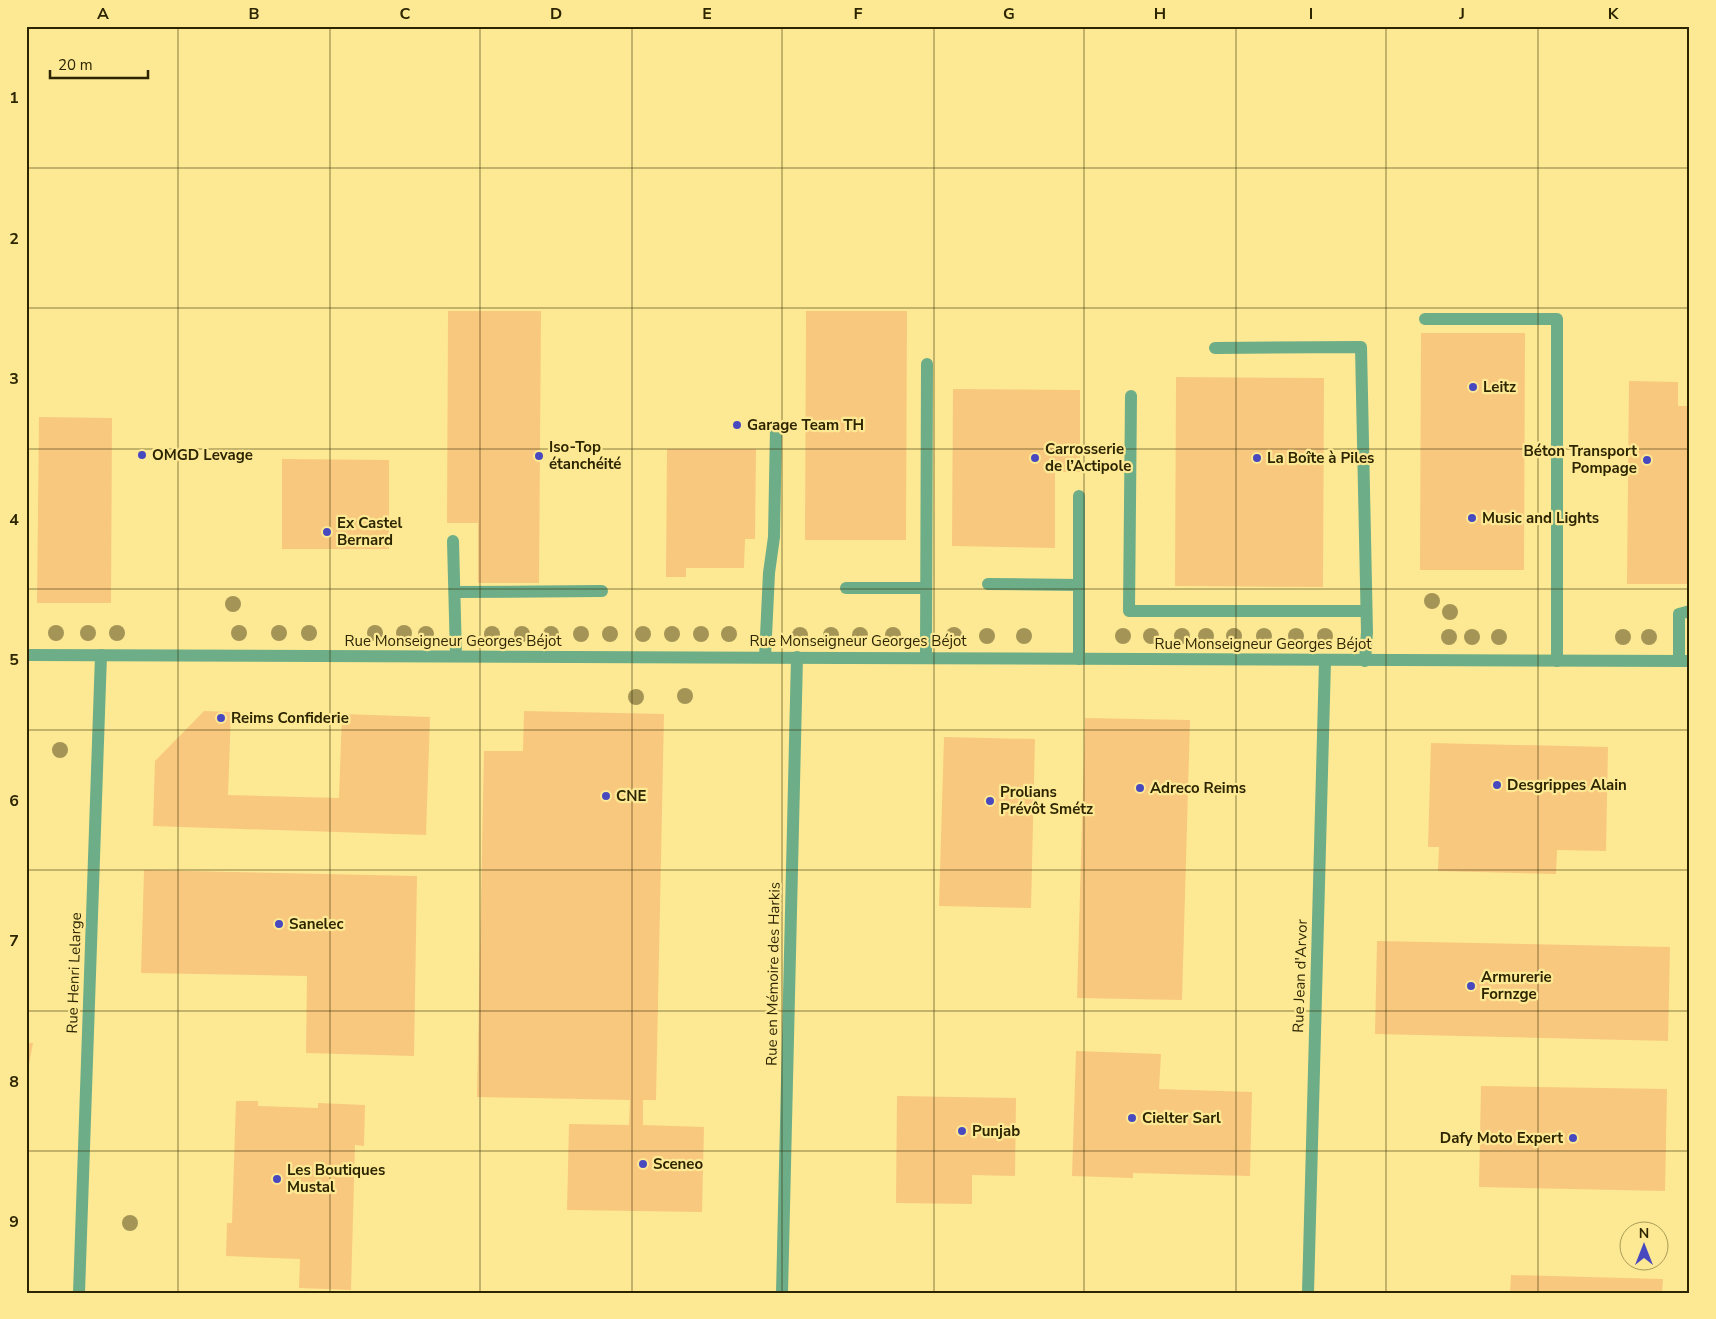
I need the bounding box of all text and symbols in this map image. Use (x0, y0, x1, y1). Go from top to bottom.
text: A (97, 3, 109, 25)
text: B (248, 3, 260, 25)
text: C (400, 3, 411, 25)
text: D (550, 3, 562, 25)
text: E (702, 3, 712, 25)
text: F (854, 3, 863, 25)
text: G (1003, 3, 1015, 25)
text: H (1154, 3, 1166, 25)
text: I (1309, 3, 1313, 25)
text: J (1458, 3, 1465, 25)
text: K (1608, 3, 1620, 25)
scale bar (50, 48, 148, 80)
text: 20 m (58, 55, 93, 75)
text: 1 (9, 87, 19, 109)
text: 2 (9, 228, 19, 250)
text: 3 (9, 368, 19, 390)
place label: Leitz (1483, 377, 1516, 397)
marker: Leitz (1467, 381, 1479, 393)
place label: Garage Team TH (747, 415, 864, 435)
marker: Garage Team TH (731, 419, 743, 431)
place label: Iso-Top étanchéité (549, 437, 621, 474)
place label: Carrosserie de l’Actipole (1045, 439, 1131, 476)
place label: Béton Transport Pompage (1523, 441, 1637, 478)
place label: OMGD Levage (152, 445, 253, 465)
place label: La Boîte à Piles (1267, 448, 1374, 468)
marker: OMGD Levage (136, 449, 148, 461)
marker: Iso-Top étanchéité (533, 450, 545, 462)
marker: Carrosserie de l’Actipole (1029, 452, 1041, 464)
marker: La Boîte à Piles (1251, 452, 1263, 464)
marker: Béton Transport Pompage (1641, 454, 1653, 466)
place label: Music and Lights (1482, 508, 1599, 528)
text: 4 (9, 509, 19, 531)
marker: Music and Lights (1466, 512, 1478, 524)
place label: Ex Castel Bernard (337, 513, 402, 550)
marker: Ex Castel Bernard (321, 526, 333, 538)
street label: Rue Monseigneur Georges Béjot (344, 631, 562, 651)
street label: Rue Monseigneur Georges Béjot (749, 631, 967, 651)
street label: Rue Monseigneur Georges Béjot (1154, 634, 1372, 654)
text: 5 (9, 649, 19, 671)
place label: Reims Confiderie (231, 708, 349, 728)
marker: Reims Confiderie (215, 712, 227, 724)
place label: Desgrippes Alain (1507, 775, 1627, 795)
place label: Adreco Reims (1150, 778, 1246, 798)
marker: Desgrippes Alain (1491, 779, 1503, 791)
place label: Prolians Prévôt Smétz (1000, 782, 1093, 819)
marker: Adreco Reims (1134, 782, 1146, 794)
place label: CNE (616, 786, 646, 806)
text: 6 (9, 790, 19, 812)
marker: CNE (600, 790, 612, 802)
marker: Prolians Prévôt Smétz (984, 795, 996, 807)
street label: Rue en Mémoire des Harkis (761, 882, 785, 1066)
street label: Rue Henri Lelarge (62, 912, 86, 1034)
place label: Sanelec (289, 914, 344, 934)
marker: Sanelec (273, 918, 285, 930)
street label: Rue Jean d'Arvor (1288, 918, 1312, 1033)
text: 7 (9, 930, 19, 952)
place label: Armurerie Fornzge (1481, 967, 1552, 1004)
marker: Armurerie Fornzge (1465, 980, 1477, 992)
text: 8 (9, 1071, 19, 1093)
place label: Cielter Sarl (1142, 1108, 1221, 1128)
marker: Cielter Sarl (1126, 1112, 1138, 1124)
place label: Punjab (972, 1121, 1020, 1141)
marker: Punjab (956, 1125, 968, 1137)
place label: Dafy Moto Expert (1440, 1128, 1563, 1148)
marker: Dafy Moto Expert (1567, 1132, 1579, 1144)
place label: Sceneo (653, 1154, 703, 1174)
marker: Sceneo (637, 1158, 649, 1170)
place label: Les Boutiques Mustal (287, 1160, 385, 1197)
marker: Les Boutiques Mustal (271, 1173, 283, 1185)
text: 9 (9, 1211, 19, 1233)
north arrow (1618, 1222, 1668, 1272)
text: N (1639, 1224, 1649, 1243)

